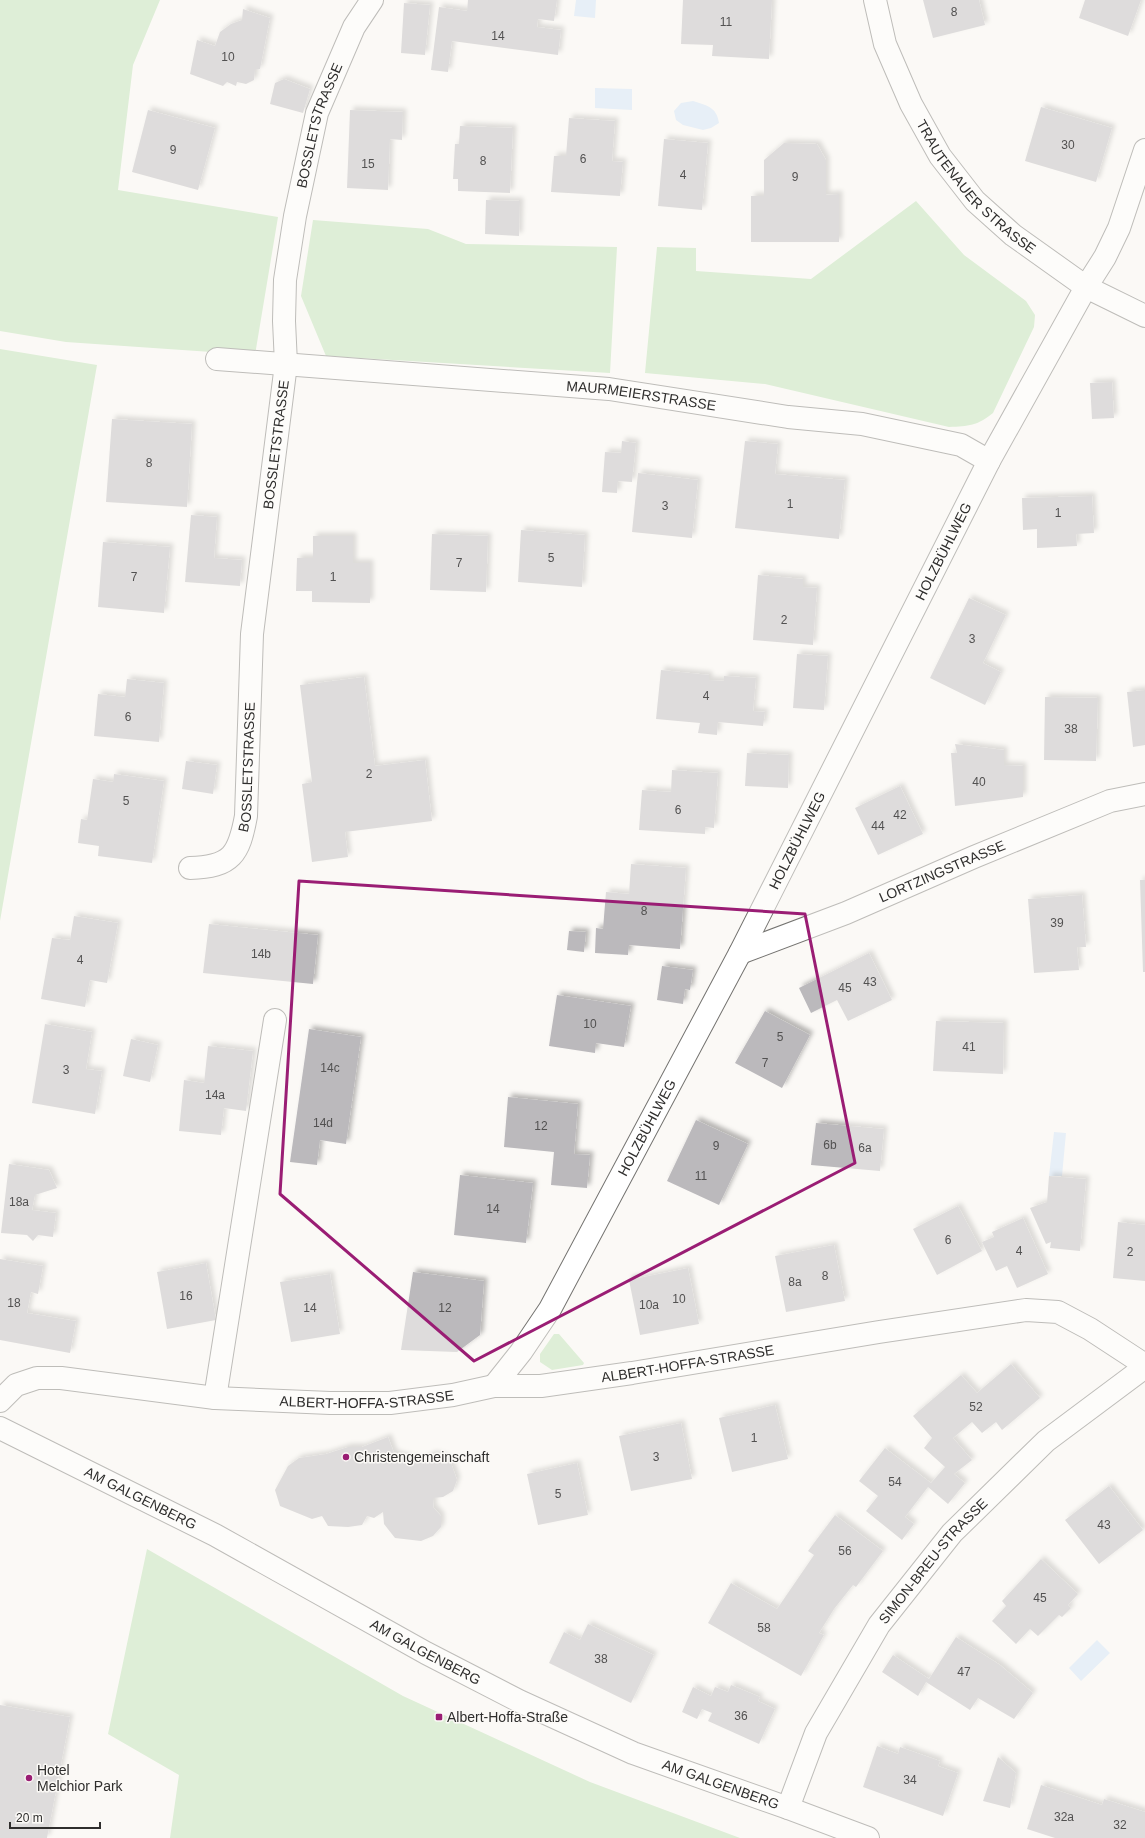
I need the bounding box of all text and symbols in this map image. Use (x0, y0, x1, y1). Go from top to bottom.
house number: 8 (951, 5, 958, 19)
house number: 11 (720, 15, 733, 29)
house number: 14 (491, 29, 505, 43)
house number: 10 (221, 50, 235, 64)
street label: BOSSLETSTRASSE (293, 61, 346, 189)
street label: TRAUTENAUER STRASSE (913, 117, 1039, 257)
house number: 30 (1061, 138, 1075, 152)
house number: 9 (170, 143, 177, 157)
house number: 6 (580, 152, 587, 166)
house number: 8 (480, 154, 487, 168)
house number: 15 (361, 157, 375, 171)
house number: 4 (680, 168, 687, 182)
house number: 9 (792, 170, 799, 184)
street label: MAURMEIERSTRASSE (566, 378, 717, 414)
street label: BOSSLETSTRASSE (260, 379, 292, 510)
house number: 8 (146, 456, 153, 470)
house number: 1 (787, 497, 794, 511)
house number: 3 (662, 499, 669, 513)
street label: HOLZBÜHLWEG (912, 500, 975, 603)
house number: 1 (1055, 506, 1062, 520)
house number: 5 (548, 551, 555, 565)
house number: 7 (456, 556, 463, 570)
house number: 7 (131, 570, 138, 584)
house number: 1 (330, 570, 337, 584)
house number: 2 (781, 613, 788, 627)
house number: 3 (969, 632, 976, 646)
house number: 4 (703, 689, 710, 703)
street label: BOSSLETSTRASSE (235, 702, 258, 834)
house number: 6 (125, 710, 132, 724)
house number: 38 (1064, 722, 1078, 736)
house number: 2 (366, 767, 373, 781)
house number: 40 (972, 775, 986, 789)
street label: HOLZBÜHLWEG (766, 789, 828, 892)
house number: 5 (123, 794, 130, 808)
house number: 6 (675, 803, 682, 817)
house number: 42 (893, 808, 907, 822)
house number: 44 (871, 819, 885, 833)
street label: LORTZINGSTRASSE (876, 837, 1008, 906)
house number: 8 (641, 904, 648, 918)
house number: 39 (1050, 916, 1064, 930)
house number: 14b (251, 947, 271, 961)
house number: 4 (77, 953, 84, 967)
house number: 43 (863, 975, 877, 989)
house number: 45 (838, 981, 852, 995)
house number: 10 (583, 1017, 597, 1031)
house number: 5 (777, 1030, 784, 1044)
house number: 41 (962, 1040, 976, 1054)
house number: 7 (762, 1056, 769, 1070)
house number: 14c (320, 1061, 340, 1075)
house number: 3 (63, 1063, 70, 1077)
street label: HOLZBÜHLWEG (615, 1076, 679, 1179)
house number: 14a (205, 1088, 225, 1102)
house number: 14d (313, 1116, 333, 1130)
house number: 12 (534, 1119, 548, 1133)
house number: 6b (823, 1138, 837, 1152)
house number: 9 (713, 1139, 720, 1153)
house number: 6a (858, 1141, 872, 1155)
house number: 11 (695, 1169, 708, 1183)
house number: 18a (9, 1195, 29, 1209)
house number: 14 (486, 1202, 500, 1216)
house number: 6 (945, 1233, 952, 1247)
house number: 4 (1016, 1244, 1023, 1258)
house number: 2 (1127, 1245, 1134, 1259)
house number: 8 (822, 1269, 829, 1283)
house number: 8a (788, 1275, 802, 1289)
house number: 16 (179, 1289, 193, 1303)
house number: 10 (672, 1292, 686, 1306)
house number: 18 (7, 1296, 21, 1310)
house number: 10a (639, 1298, 659, 1312)
house number: 14 (303, 1301, 317, 1315)
house number: 12 (438, 1301, 452, 1315)
street label: ALBERT-HOFFA-STRASSE (600, 1342, 775, 1385)
street label: ALBERT-HOFFA-STRASSE (279, 1387, 455, 1411)
house number: 52 (969, 1400, 983, 1414)
house number: 1 (751, 1431, 758, 1445)
place label: Christengemeinschaft (354, 1449, 490, 1465)
house number: 3 (653, 1450, 660, 1464)
marker: Christengemeinschaft (341, 1452, 351, 1462)
street label: AM GALGENBERG (82, 1463, 199, 1533)
house number: 54 (888, 1475, 902, 1489)
house number: 5 (555, 1487, 562, 1501)
street label: SIMON-BREU-STRASSE (875, 1495, 991, 1627)
house number: 43 (1097, 1518, 1111, 1532)
house number: 56 (838, 1544, 852, 1558)
house number: 45 (1033, 1591, 1047, 1605)
street label: AM GALGENBERG (368, 1616, 484, 1688)
house number: 58 (757, 1621, 771, 1635)
house number: 38 (594, 1652, 608, 1666)
house number: 47 (957, 1665, 971, 1679)
place label: Albert-Hoffa-Straße (447, 1709, 568, 1725)
house number: 36 (734, 1709, 748, 1723)
marker: Albert-Hoffa-Straße (434, 1712, 444, 1722)
street label: AM GALGENBERG (660, 1756, 781, 1812)
place label: Hotel Melchior Park (37, 1762, 124, 1794)
marker: Hotel Melchior Park (24, 1773, 34, 1783)
house number: 34 (903, 1773, 917, 1787)
scale bar (10, 1804, 100, 1830)
house number: 32a (1054, 1810, 1074, 1824)
text: 20 m (16, 1811, 43, 1825)
house number: 32 (1113, 1818, 1127, 1832)

